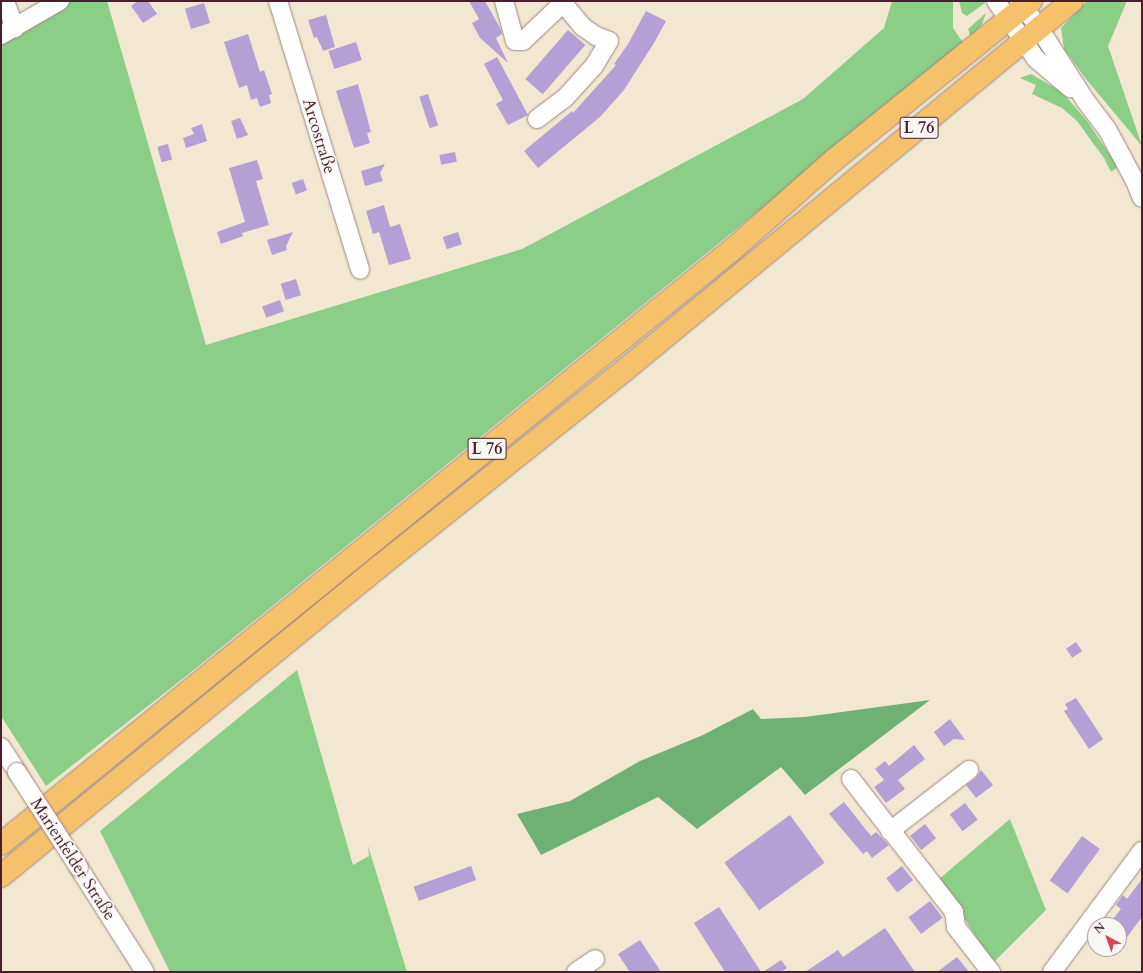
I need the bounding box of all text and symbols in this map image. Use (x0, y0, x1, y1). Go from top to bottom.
street label: Arcostraße (298, 96, 340, 176)
road number: L 76 (899, 114, 939, 142)
road number: L 76 (467, 435, 507, 463)
street label: Marienfelder Straße (26, 794, 120, 924)
north arrow (1087, 917, 1127, 957)
text: N (1091, 920, 1108, 937)

